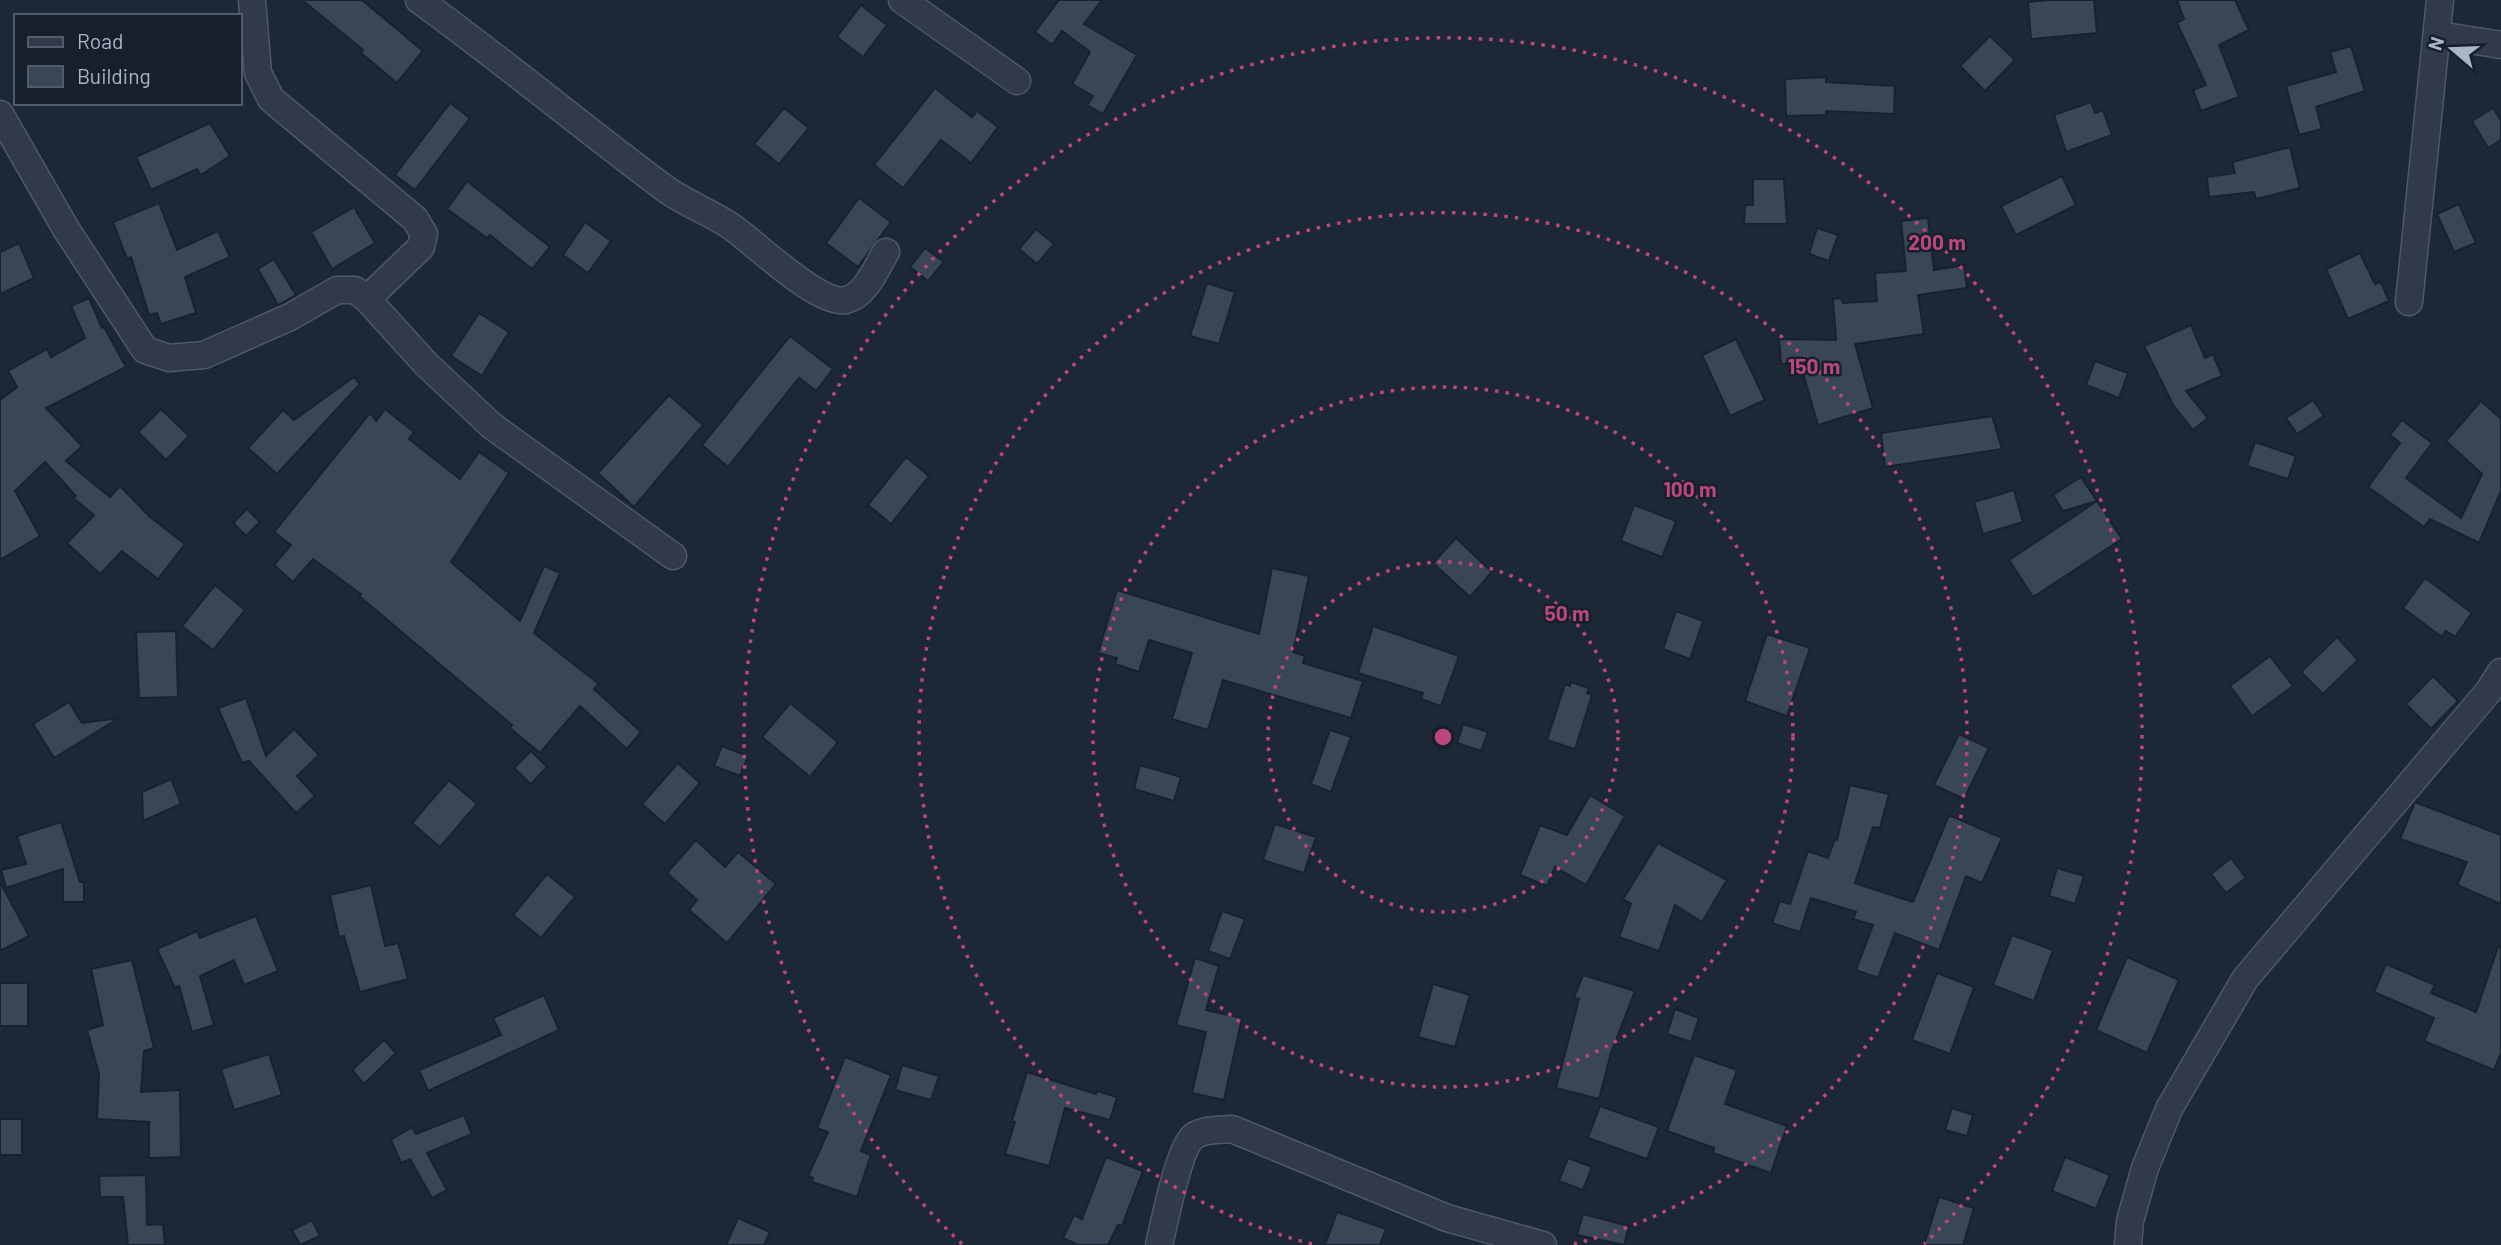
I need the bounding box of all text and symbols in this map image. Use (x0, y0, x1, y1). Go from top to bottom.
legend (14, 14, 242, 105)
north arrow (2417, 14, 2487, 84)
text: Road (77, 28, 123, 53)
text: N (2423, 34, 2448, 53)
text: Building (77, 63, 151, 88)
text: 200 m (1908, 229, 1966, 254)
text: 150 m (1788, 353, 1840, 378)
text: 100 m (1663, 476, 1717, 501)
text: 50 m (1544, 600, 1590, 625)
centre of rings (1431, 725, 1455, 749)

